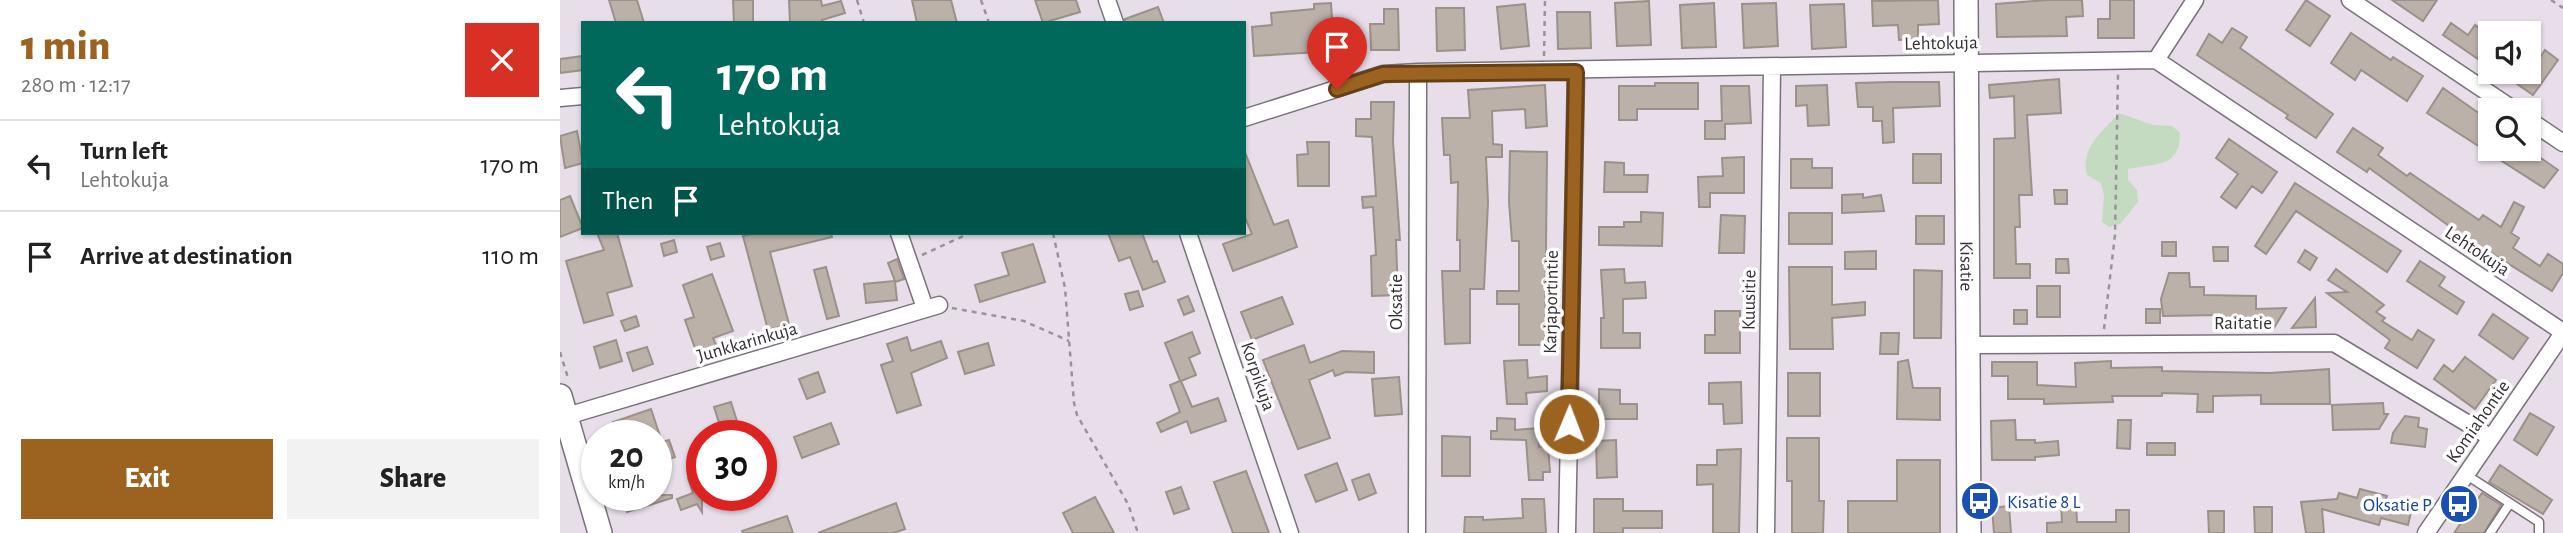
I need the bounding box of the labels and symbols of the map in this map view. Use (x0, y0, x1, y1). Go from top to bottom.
pin (1307, 17, 1367, 89)
street label: Lehtokuja (1904, 33, 1978, 54)
street label: Lehtokuja (2441, 223, 2513, 280)
street label: Kisatie (1956, 241, 1976, 291)
street label: Karjaportintie (1541, 250, 1562, 354)
street label: Kuusitie (1739, 270, 1760, 330)
street label: Oksatie (1387, 274, 1406, 330)
street label: Raitatie (2214, 314, 2272, 333)
street label: Junkkarinkuja (695, 319, 800, 366)
street label: Korpikuja (1237, 340, 1278, 414)
street label: Komiahontie (2443, 377, 2514, 467)
position arrow (1532, 387, 1606, 461)
speed limit sign: 30 (686, 420, 777, 511)
bus stop icon: Kisatie 8 L (1959, 480, 2001, 522)
bus stop icon: Oksatie P (2438, 483, 2480, 525)
place label: Kisatie 8 L (2007, 493, 2080, 512)
place label: Oksatie P (2363, 496, 2432, 515)

